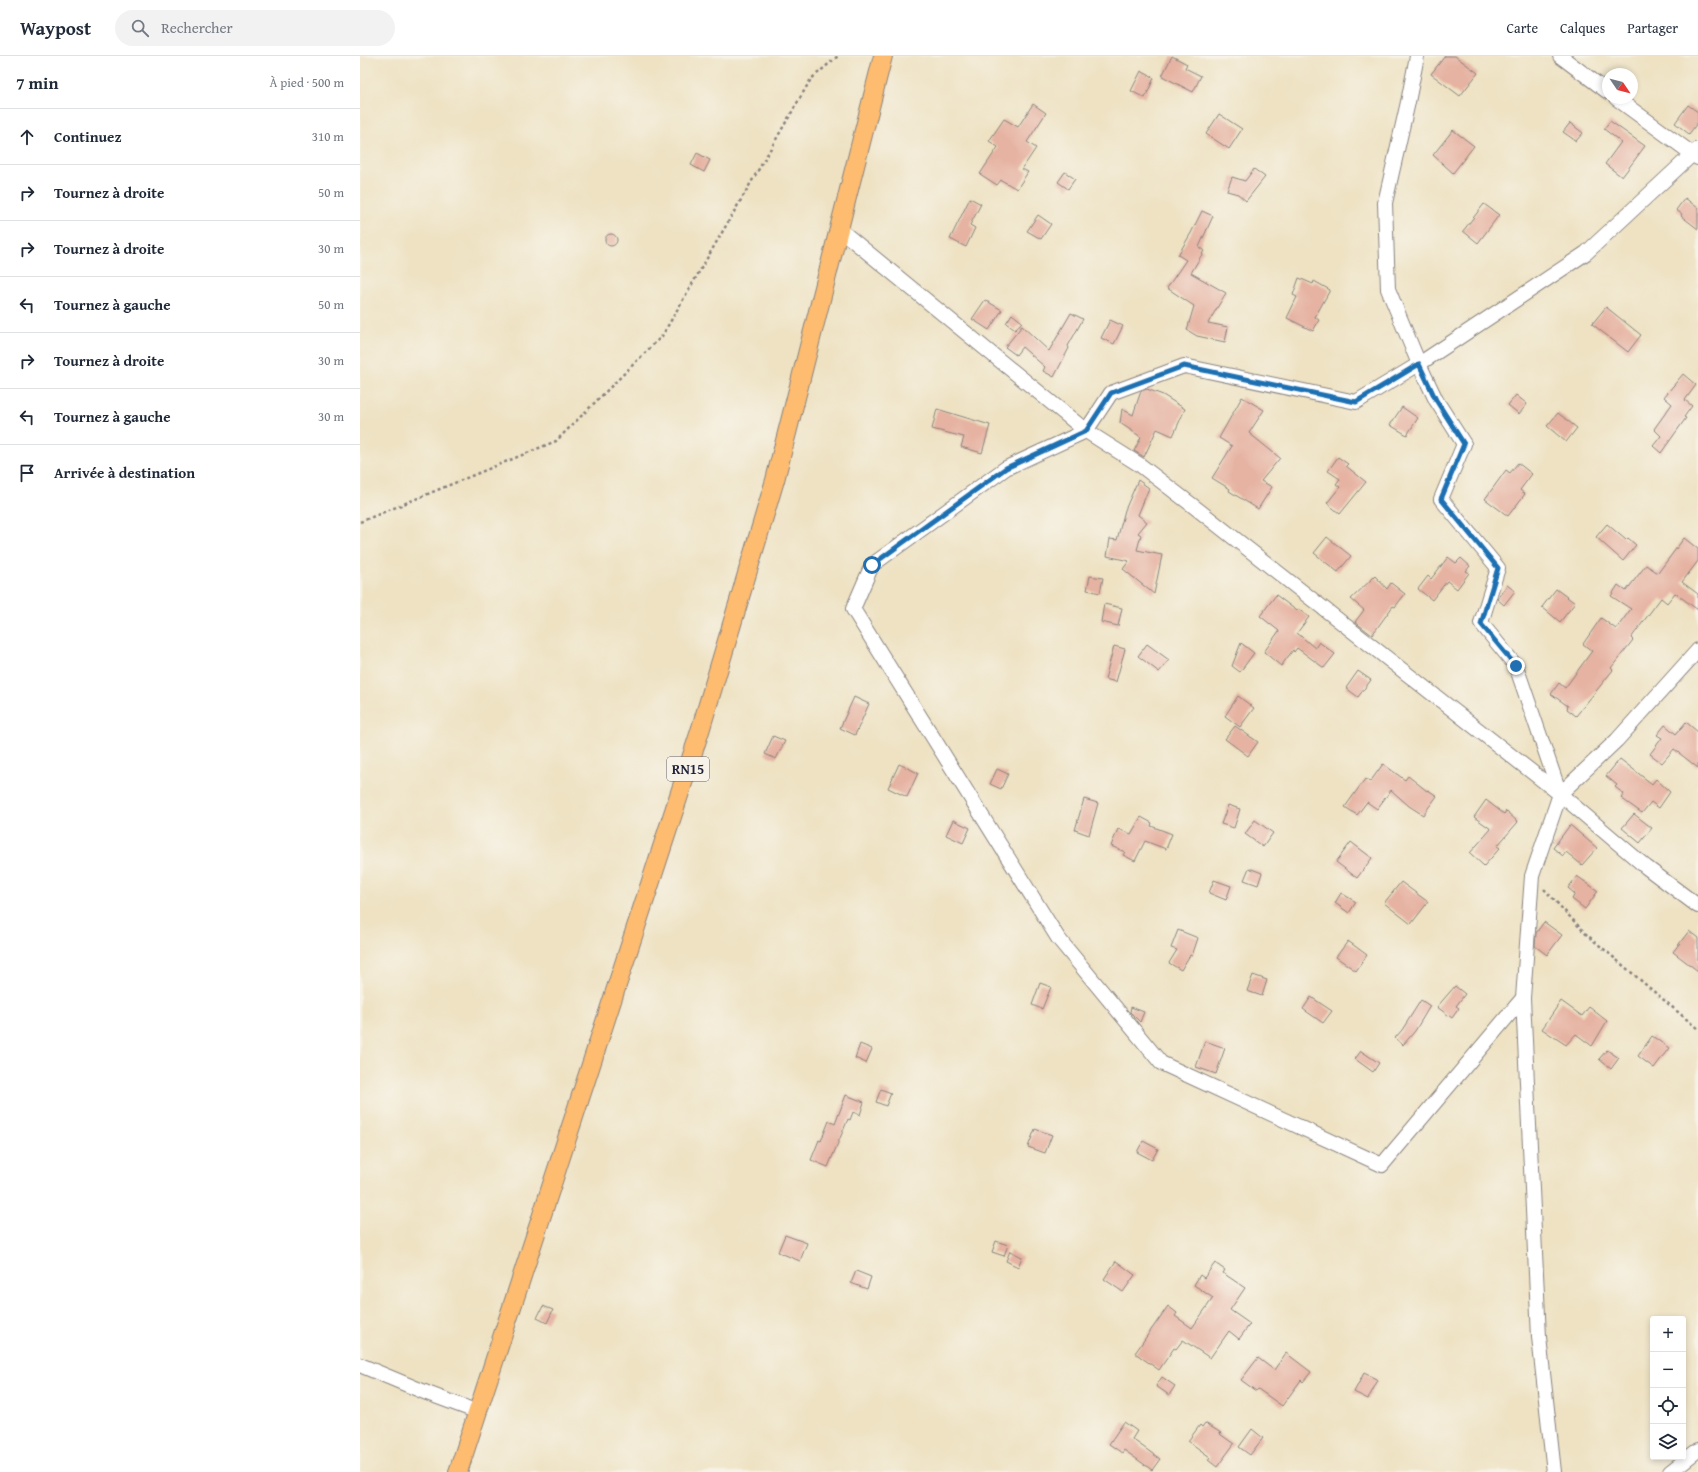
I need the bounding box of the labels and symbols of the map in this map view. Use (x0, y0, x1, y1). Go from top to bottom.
north arrow (1602, 68, 1638, 104)
route start (863, 556, 881, 574)
route end (1507, 657, 1525, 675)
road number: RN15 (667, 757, 709, 781)

